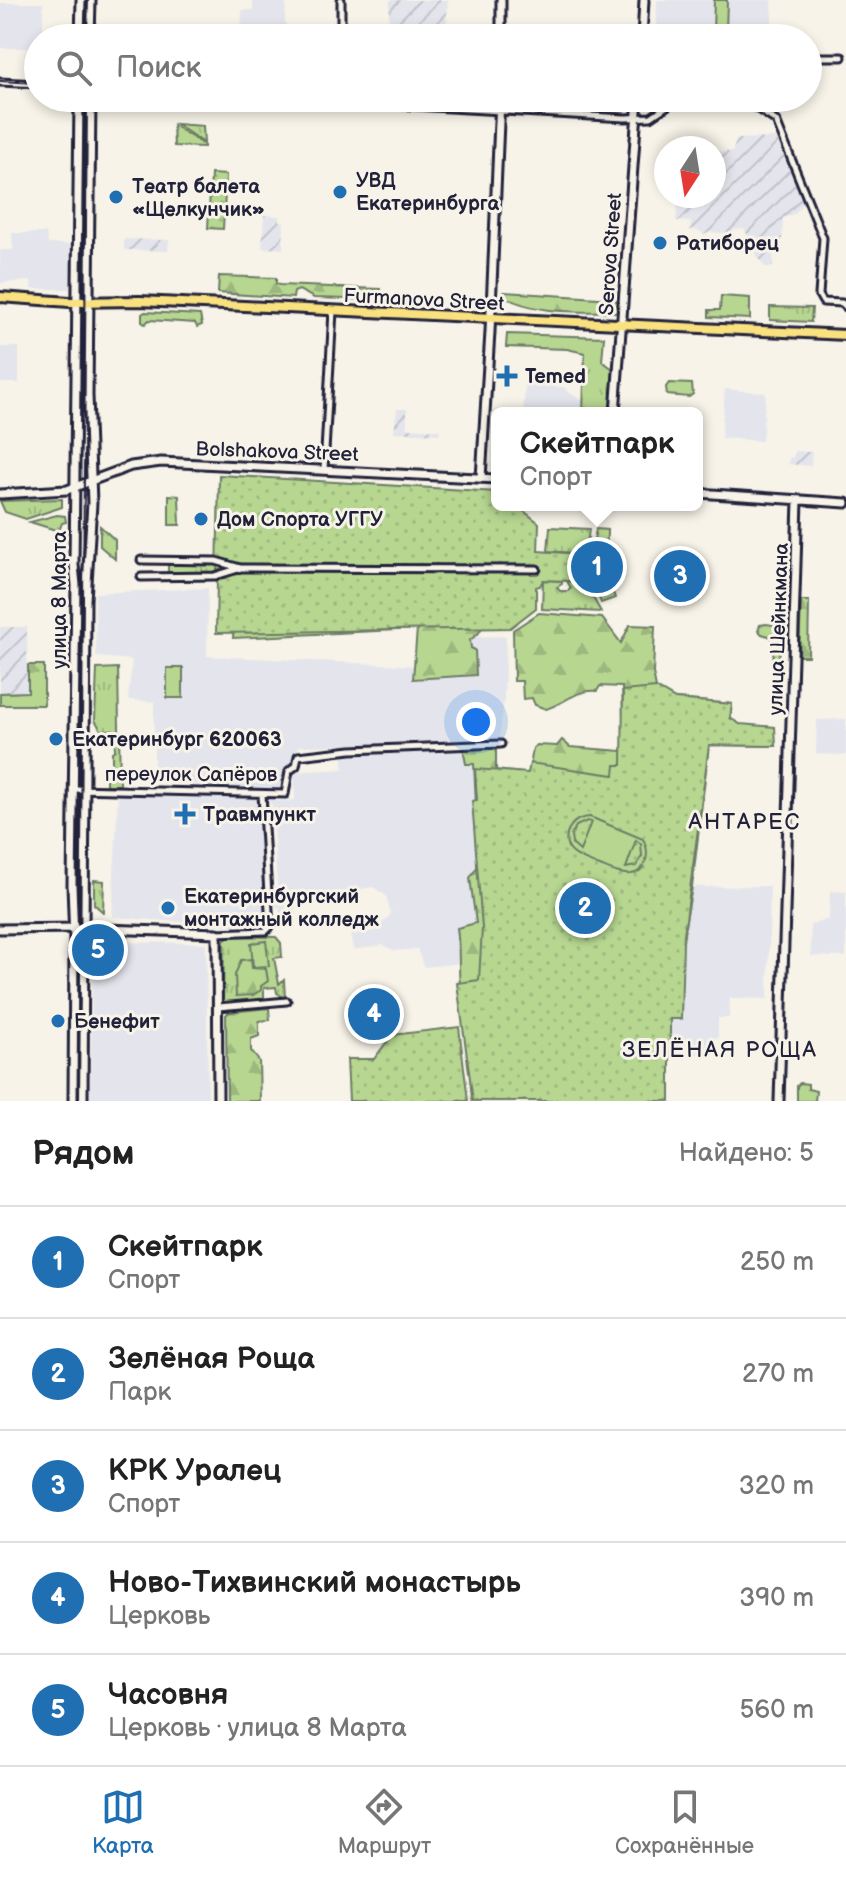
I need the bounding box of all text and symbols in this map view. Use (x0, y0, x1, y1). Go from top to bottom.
search box (24, 24, 822, 112)
icon: search (52, 46, 96, 90)
text: Поиск (116, 50, 202, 86)
north arrow (654, 136, 726, 208)
place label: УВД Екатеринбурга (356, 169, 499, 216)
place label: Театр балета «Щелкунчик» (132, 175, 265, 222)
marker: УВД Екатеринбурга (331, 183, 349, 201)
marker: Театр балета «Щелкунчик» (107, 188, 125, 206)
street label: Serova Street (595, 192, 627, 316)
place label: Ратиборец (676, 232, 779, 256)
marker: Ратиборец (651, 234, 669, 252)
street label: Furmanova Street (343, 284, 505, 316)
marker: Temed (496, 365, 518, 387)
place label: Temed (525, 365, 586, 389)
popup (491, 407, 703, 511)
text: Скейтпарк (520, 426, 674, 462)
street label: Bolshakova Street (195, 437, 359, 467)
text: Спорт (520, 462, 592, 493)
place label: Дом Спорта УГГУ (217, 508, 383, 532)
marker: Дом Спорта УГГУ (192, 510, 210, 528)
street label: улица 8 Марта (48, 531, 72, 669)
pin: 1 (571, 537, 623, 597)
street label: улица Шейнкмана (764, 542, 794, 716)
pin: 3 (654, 546, 706, 606)
your location (456, 702, 496, 742)
place label: Екатеринбург 620063 (72, 728, 282, 752)
marker: Екатеринбург 620063 (47, 730, 65, 748)
street label: переулок Сапёров (105, 763, 278, 787)
marker: Травмпункт (174, 803, 196, 825)
place label: Травмпункт (203, 803, 316, 827)
district label: АНТАРЕС (688, 809, 801, 836)
pin: 2 (559, 878, 611, 938)
place label: Екатеринбургский монтажный колледж (184, 885, 380, 932)
marker: Екатеринбургский монтажный колледж (159, 899, 177, 917)
pin: 5 (72, 920, 124, 980)
pin: 4 (348, 984, 400, 1044)
place label: Бенефит (74, 1010, 160, 1034)
marker: Бенефит (49, 1012, 67, 1030)
district label: ЗЕЛЁНАЯ РОЩА (622, 1037, 818, 1064)
text: Рядом (32, 1133, 134, 1174)
text: Найдено: 5 (679, 1138, 814, 1169)
text: Скейтпарк (108, 1229, 262, 1265)
text: 1 (53, 1247, 63, 1278)
text: 250 m (740, 1247, 814, 1278)
text: Спорт (108, 1265, 180, 1296)
text: Зелёная Роща (108, 1341, 315, 1377)
text: 2 (50, 1359, 66, 1390)
text: 270 m (742, 1359, 814, 1390)
text: Парк (108, 1377, 171, 1408)
text: КРК Уралец (108, 1453, 281, 1489)
text: 3 (50, 1471, 66, 1502)
text: 320 m (739, 1471, 814, 1502)
text: Спорт (108, 1489, 180, 1520)
text: Ново-Тихвинский монастырь (108, 1565, 521, 1601)
text: 4 (50, 1583, 66, 1614)
text: 390 m (739, 1583, 814, 1614)
text: Церковь (108, 1601, 211, 1632)
text: Часовня (108, 1677, 228, 1713)
text: 5 (50, 1695, 66, 1726)
text: 560 m (739, 1695, 814, 1726)
text: Церковь · улица 8 Марта (108, 1713, 407, 1744)
tab: Карта (92, 1785, 154, 1860)
tab: Маршрут (338, 1785, 431, 1860)
tab: Сохранённые (615, 1785, 754, 1860)

